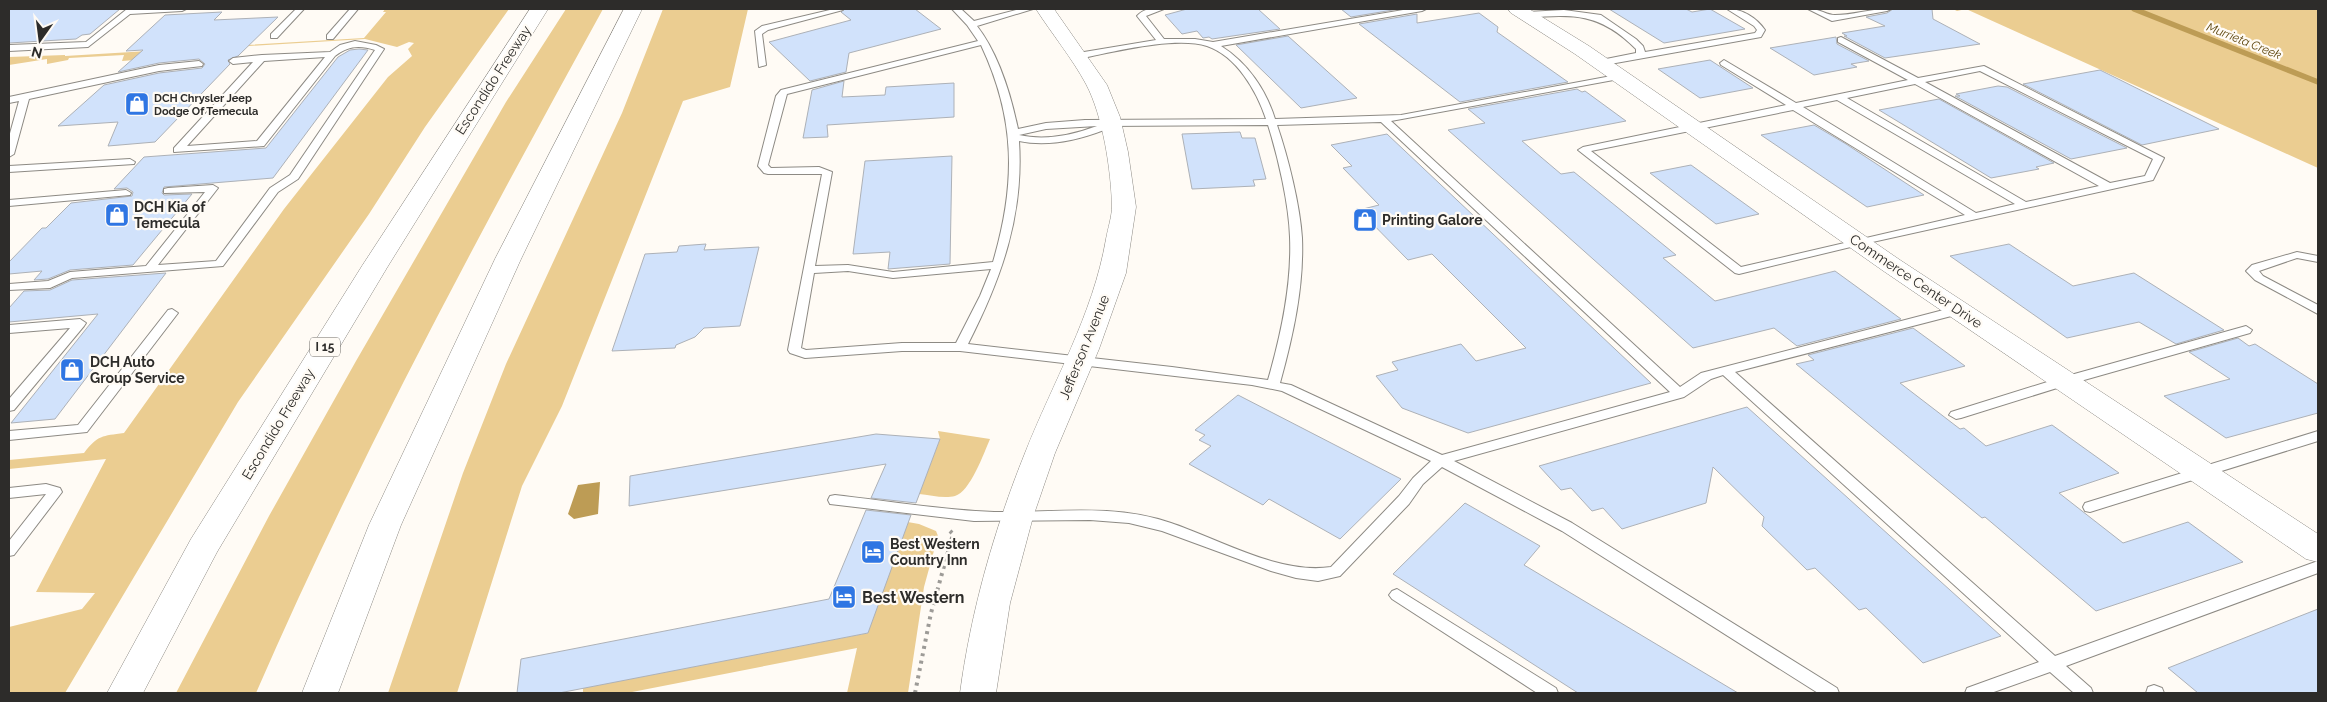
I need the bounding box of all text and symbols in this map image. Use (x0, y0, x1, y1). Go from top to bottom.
north arrow (15, 15, 65, 65)
water label: Murrieta Creek (2205, 20, 2284, 63)
street label: Escondido Freeway (452, 22, 534, 137)
text: N (30, 44, 44, 62)
shop icon: DCH Chrysler Jeep Dodge Of Temecula (124, 91, 150, 117)
place label: DCH Chrysler Jeep Dodge Of Temecula (154, 92, 258, 118)
place label: DCH Kia of Temecula (134, 199, 206, 231)
shop icon: DCH Kia of Temecula (104, 202, 130, 228)
shop icon: Printing Galore (1352, 207, 1378, 233)
place label: Printing Galore (1382, 212, 1483, 228)
street label: Commerce Center Drive (1847, 231, 1985, 331)
street label: Jefferson Avenue (1056, 292, 1112, 402)
road number: I 15 (310, 338, 340, 357)
place label: DCH Auto Group Service (90, 354, 185, 386)
shop icon: DCH Auto Group Service (59, 357, 85, 383)
street label: Escondido Freeway (239, 365, 318, 482)
place label: Best Western Country Inn (890, 536, 980, 568)
hotel icon: Best Western Country Inn (860, 539, 886, 565)
hotel icon: Best Western (831, 584, 857, 610)
place label: Best Western (862, 588, 964, 607)

